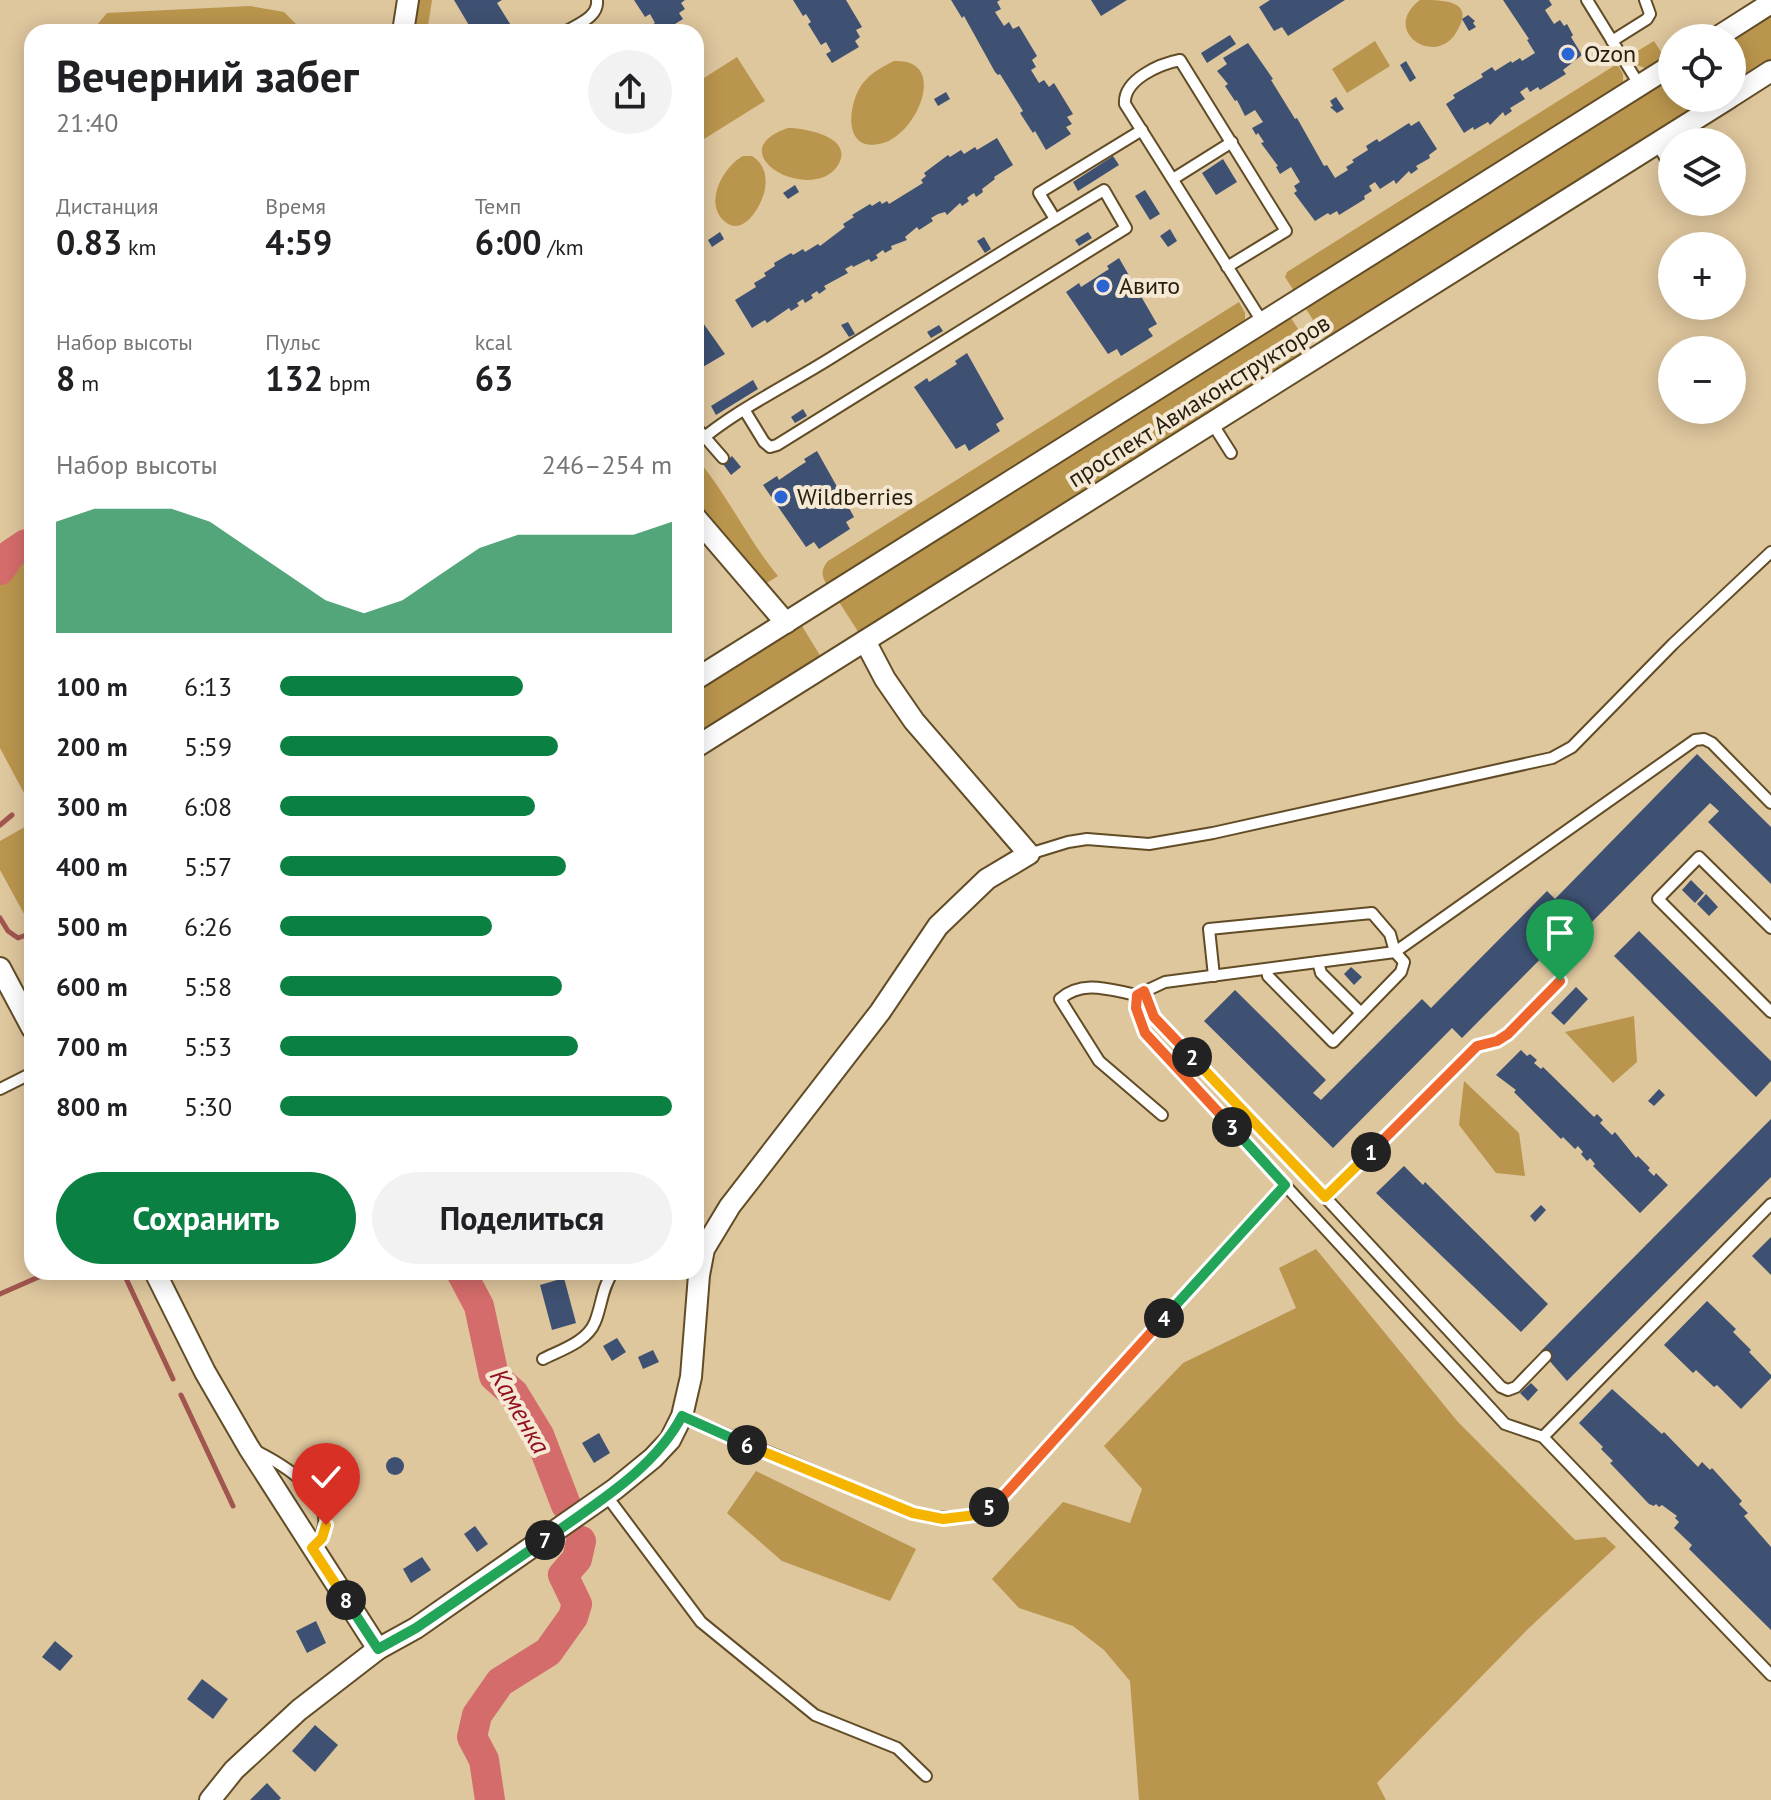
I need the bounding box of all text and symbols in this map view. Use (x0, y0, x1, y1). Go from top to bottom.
map controls (1658, 24, 1746, 424)
button: locate (1658, 24, 1746, 112)
place label: Ozon (1584, 38, 1636, 69)
marker: Ozon (1559, 45, 1577, 63)
text: Вечерний забег (56, 47, 359, 104)
button: share (588, 50, 672, 134)
text: 21:40 (56, 106, 118, 139)
button: layers (1658, 128, 1746, 216)
text: Дистанция (56, 192, 158, 220)
text: Время (265, 192, 326, 220)
text: Темп (475, 192, 521, 220)
text: 0.83 (56, 220, 122, 264)
text: 4:59 (265, 220, 332, 264)
text: 6:00 (475, 220, 542, 264)
button: + (1658, 232, 1746, 320)
text: km (122, 233, 156, 261)
text: /km (542, 233, 584, 261)
place label: Авито (1119, 270, 1180, 301)
marker: Авито (1094, 277, 1112, 295)
street label: проспект Авиаконструкторов (1062, 307, 1336, 494)
text: Набор высоты (56, 328, 193, 356)
text: Пульс (265, 328, 321, 356)
text: kcal (475, 328, 512, 356)
button: − (1658, 336, 1746, 424)
text: 8 (56, 356, 75, 400)
text: 132 (265, 356, 323, 400)
text: 63 (475, 356, 513, 400)
text: m (75, 369, 99, 397)
text: bpm (323, 369, 371, 397)
text: Набор высоты (56, 448, 218, 481)
text: 246–254 m (542, 448, 672, 481)
place label: Wildberries (797, 481, 913, 512)
marker: Wildberries (772, 488, 790, 506)
text: 100 m (56, 670, 128, 703)
text: 6:13 (184, 670, 232, 703)
text: 200 m (56, 730, 128, 763)
text: 5:59 (184, 730, 232, 763)
text: 300 m (56, 790, 128, 823)
text: 6:08 (184, 790, 232, 823)
text: 400 m (56, 850, 128, 883)
text: 5:57 (184, 850, 232, 883)
pin (1526, 899, 1594, 981)
text: 500 m (56, 910, 128, 943)
text: 6:26 (184, 910, 232, 943)
icon: arrive (1538, 911, 1582, 955)
text: 600 m (56, 970, 128, 1003)
text: 5:58 (184, 970, 232, 1003)
text: 700 m (56, 1030, 128, 1063)
text: 5:53 (184, 1030, 232, 1063)
pin: 2 (1172, 1037, 1212, 1077)
text: 2 (1186, 1043, 1198, 1071)
text: 800 m (56, 1090, 128, 1123)
text: 5:30 (184, 1090, 232, 1123)
pin: 3 (1212, 1107, 1252, 1147)
text: 3 (1226, 1113, 1238, 1141)
pin: 1 (1351, 1132, 1391, 1172)
text: 1 (1365, 1138, 1377, 1166)
button: Сохранить (56, 1172, 356, 1264)
button: Поделиться (372, 1172, 672, 1264)
pin: 4 (1144, 1298, 1184, 1338)
text: 4 (1158, 1304, 1170, 1332)
water label: Каменка (483, 1362, 558, 1459)
pin: 6 (727, 1425, 767, 1465)
text: 6 (741, 1431, 753, 1459)
pin (292, 1443, 360, 1525)
icon: check (304, 1455, 348, 1499)
pin: 5 (969, 1487, 1009, 1527)
text: 5 (983, 1493, 995, 1521)
pin: 7 (525, 1520, 565, 1560)
text: 7 (539, 1526, 551, 1554)
pin: 8 (326, 1580, 366, 1620)
text: 8 (340, 1586, 352, 1614)

